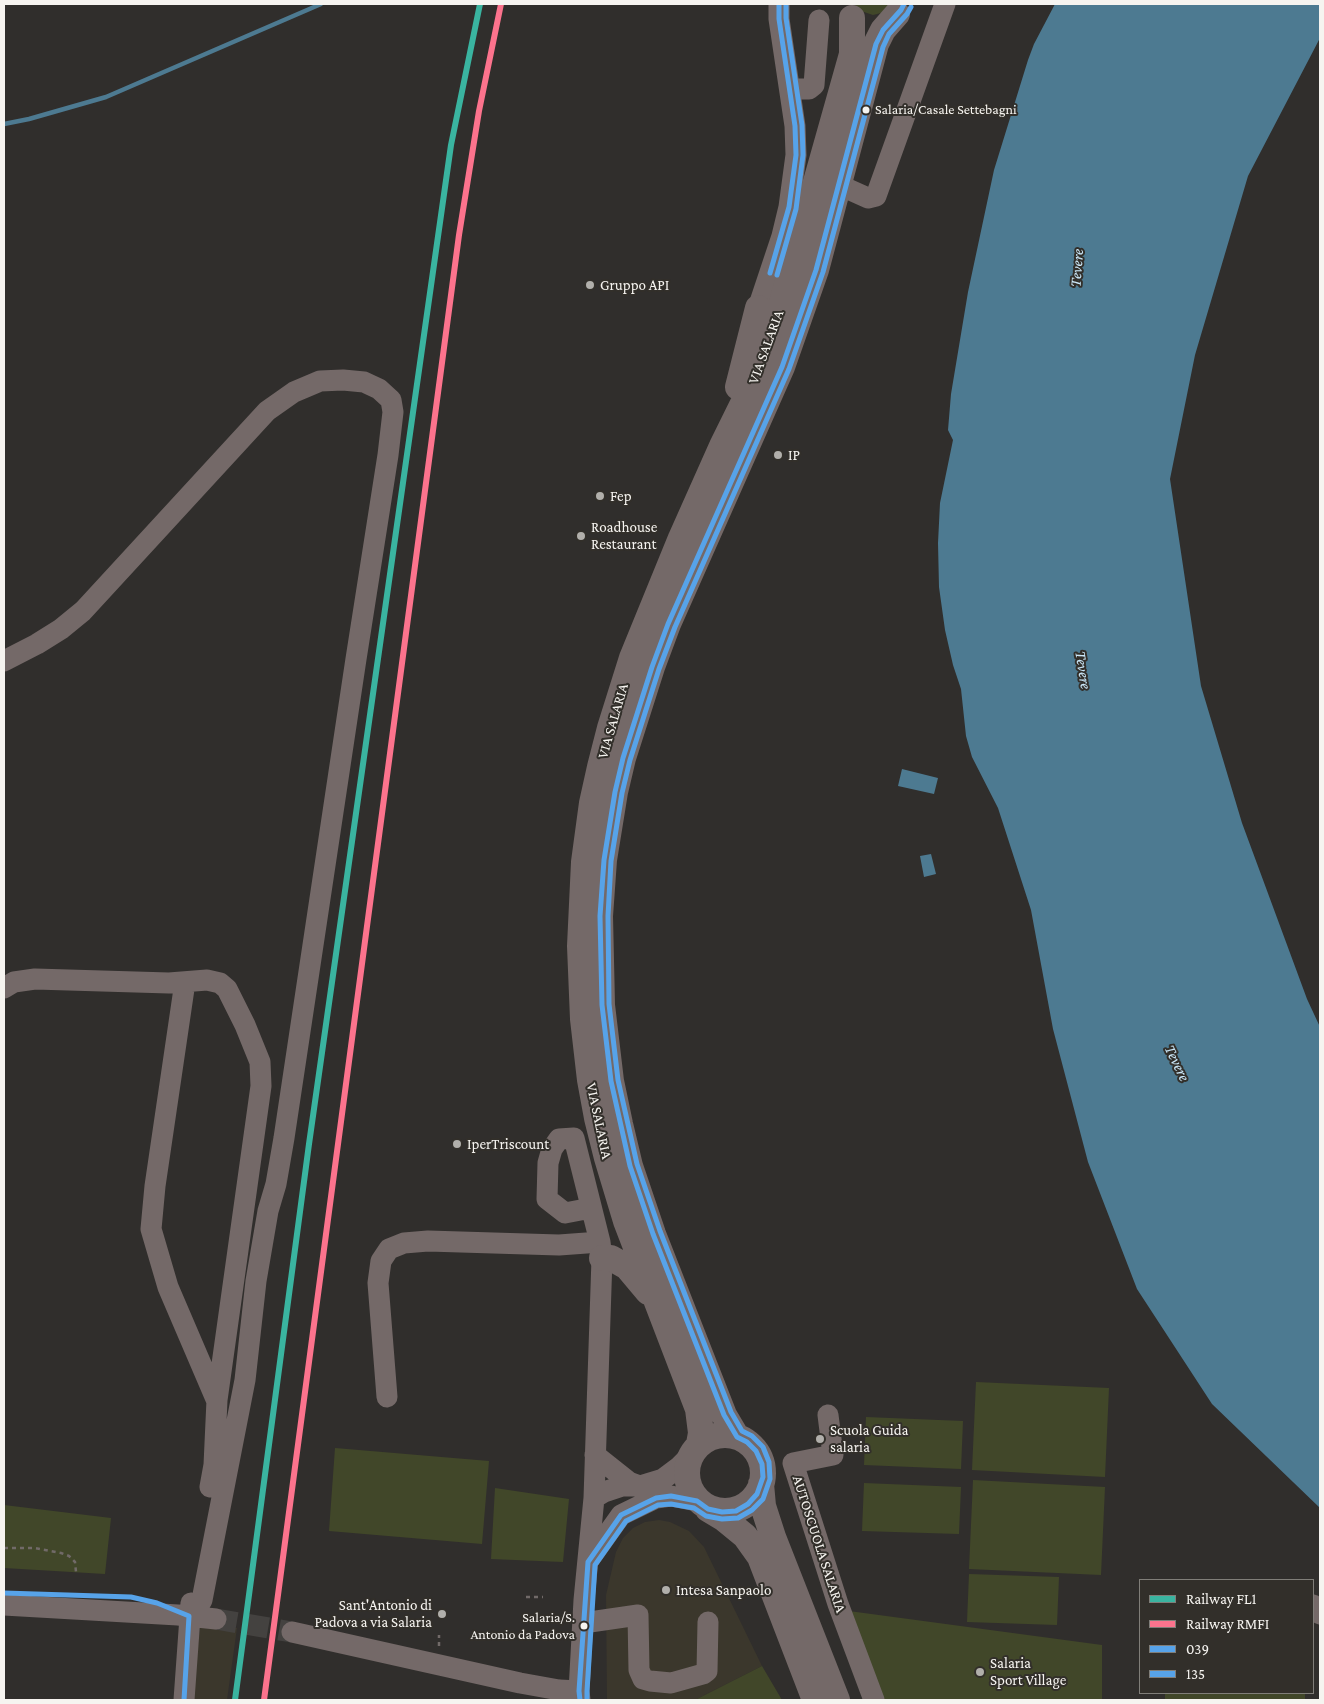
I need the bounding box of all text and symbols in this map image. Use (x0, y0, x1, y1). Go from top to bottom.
place label: Salaria/Casale Settebagni (875, 102, 1017, 118)
marker: Salaria/Casale Settebagni (861, 105, 871, 115)
water label: Tevere (1066, 248, 1088, 288)
place label: Gruppo API (600, 276, 669, 294)
marker: Gruppo API (584, 279, 596, 291)
street label: VIA SALARIA (744, 308, 788, 386)
place label: IP (788, 446, 800, 464)
marker: IP (772, 449, 784, 461)
place label: Fep (610, 487, 632, 505)
marker: Fep (594, 490, 606, 502)
place label: Roadhouse Restaurant (591, 518, 657, 553)
marker: Roadhouse Restaurant (575, 530, 587, 542)
water label: Tevere (1071, 650, 1095, 690)
street label: VIA SALARIA (594, 681, 632, 761)
water label: Tevere (1160, 1042, 1194, 1084)
street label: VIA SALARIA (582, 1081, 616, 1161)
place label: IperTriscount (467, 1135, 549, 1153)
marker: IperTriscount (451, 1138, 463, 1150)
place label: Scuola Guida salaria (830, 1421, 909, 1456)
marker: Scuola Guida salaria (814, 1433, 826, 1445)
street label: AUTOSCUOLA SALARIA (788, 1473, 850, 1615)
legend (1139, 1579, 1314, 1694)
place label: Intesa Sanpaolo (676, 1581, 771, 1599)
marker: Intesa Sanpaolo (660, 1584, 672, 1596)
text: Railway FL1 (1186, 1591, 1256, 1607)
place label: Sant'Antonio di Padova a via Salaria (314, 1596, 432, 1631)
marker: Sant'Antonio di Padova a via Salaria (436, 1608, 448, 1620)
place label: Salaria/S. Antonio da Padova (470, 1610, 575, 1642)
text: Railway RMFI (1186, 1616, 1269, 1632)
marker: Salaria/S. Antonio da Padova (579, 1621, 589, 1631)
text: 039 (1186, 1641, 1209, 1657)
place label: Salaria Sport Village (990, 1654, 1066, 1689)
marker: Salaria Sport Village (974, 1666, 986, 1678)
text: 135 (1186, 1666, 1205, 1682)

